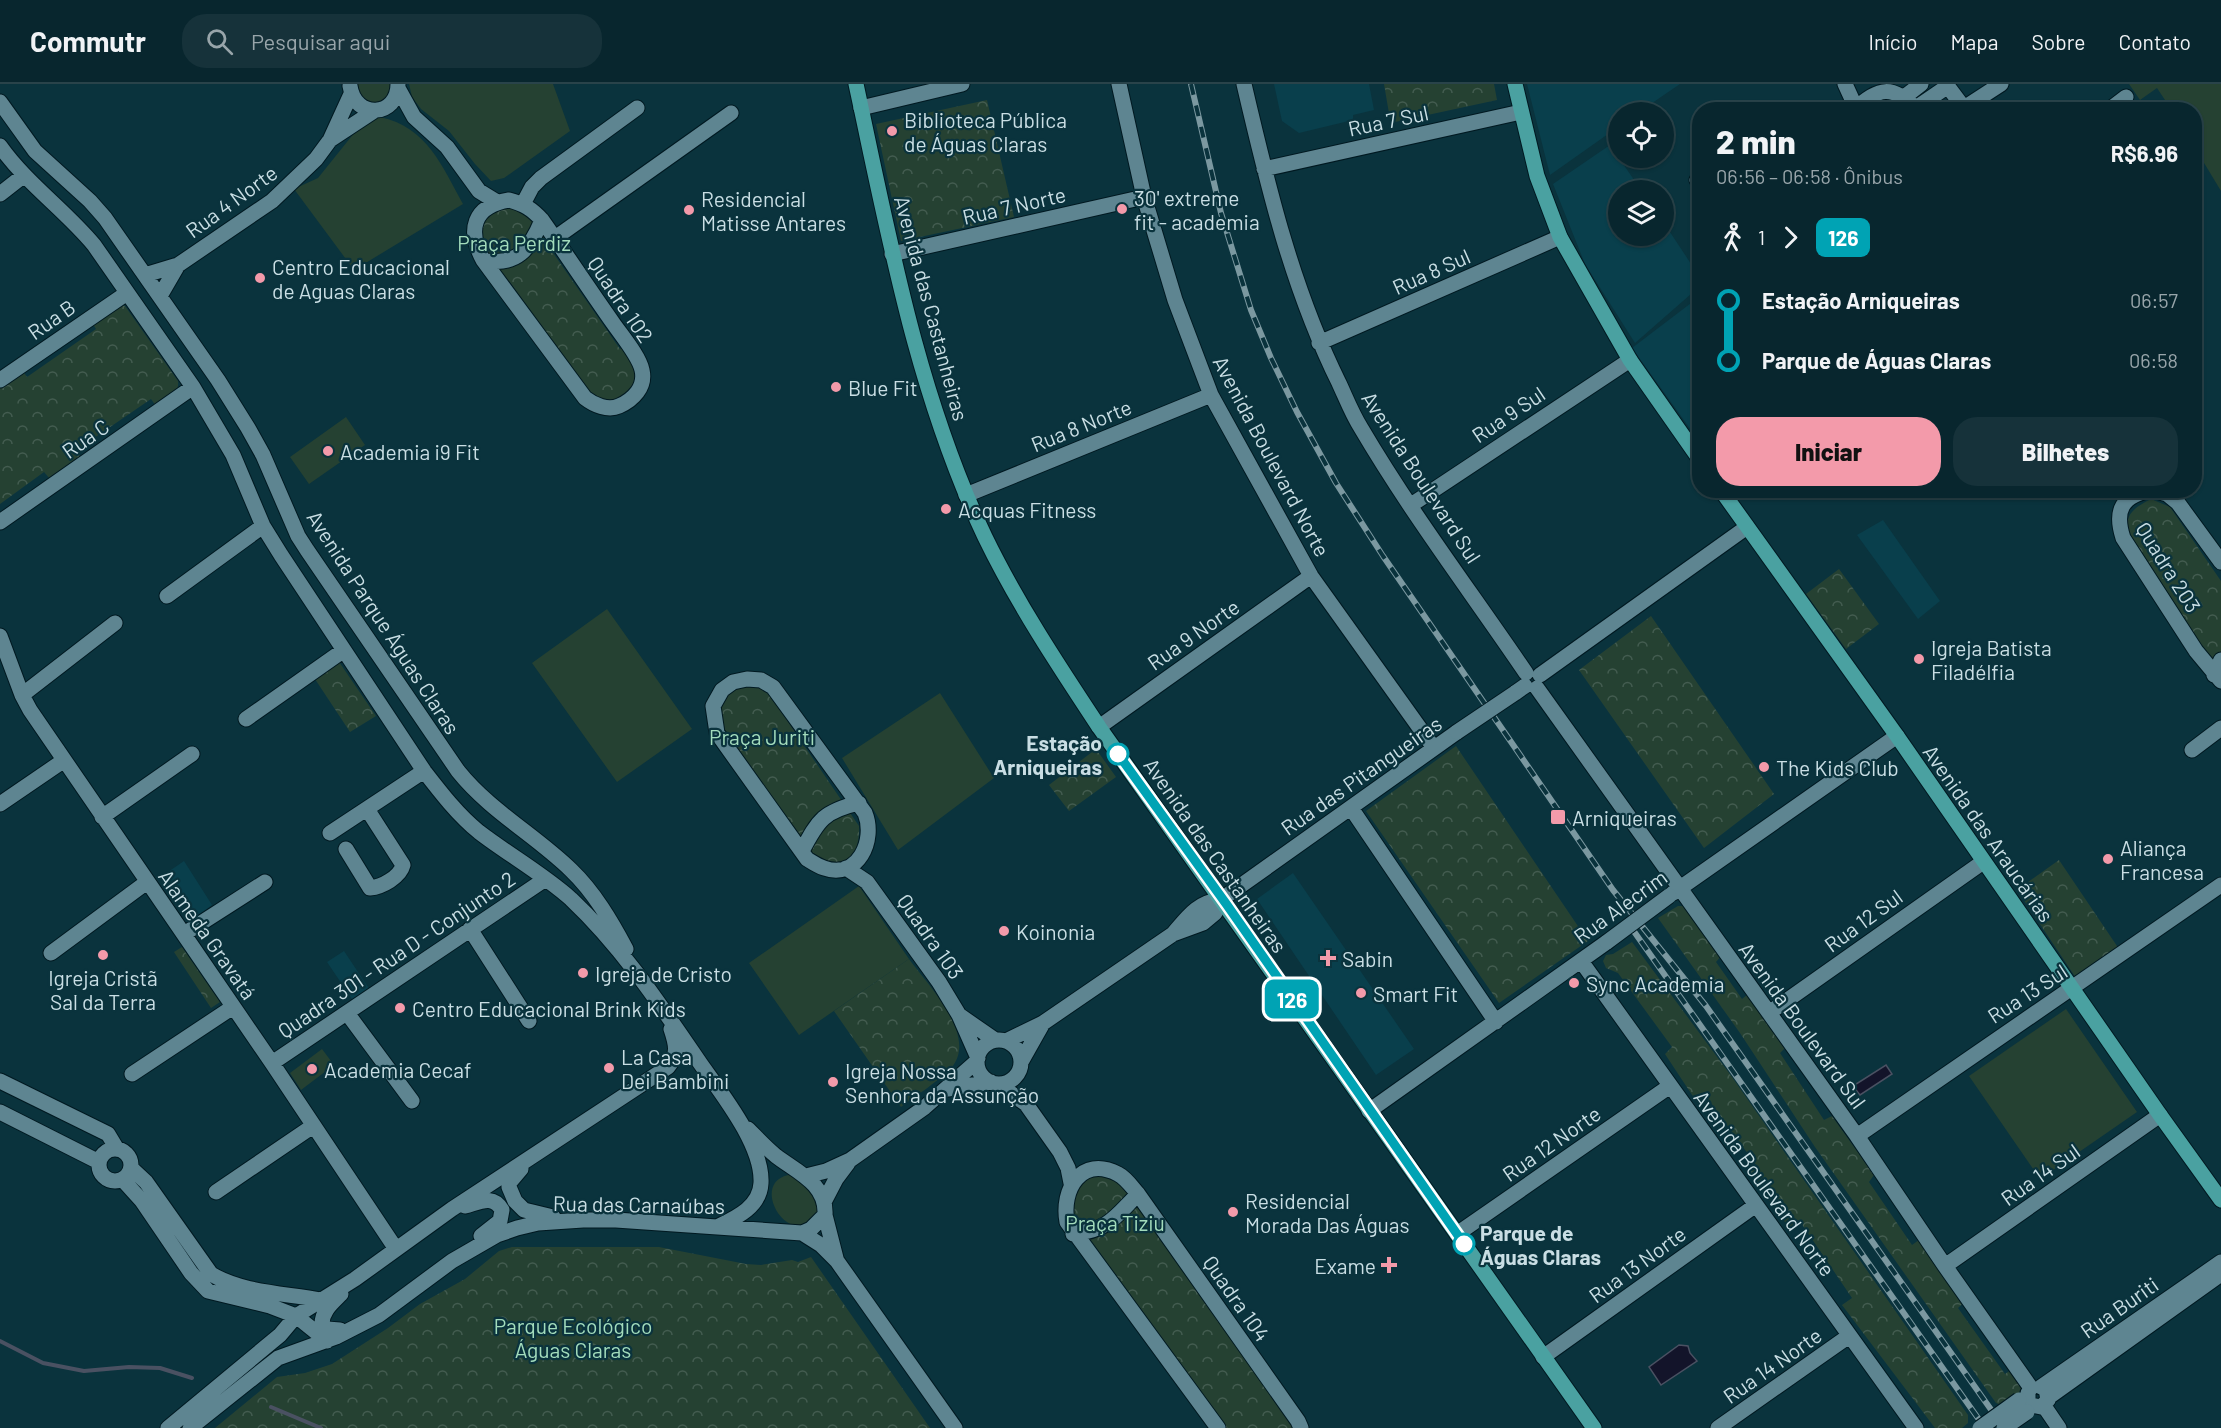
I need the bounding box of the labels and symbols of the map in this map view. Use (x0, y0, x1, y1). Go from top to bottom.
street label: Rua 7 Sul (1346, 99, 1430, 141)
place label: Biblioteca Pública de Águas Claras (904, 107, 1067, 156)
marker: Biblioteca Pública de Águas Claras (885, 124, 899, 138)
street label: Rua 4 Norte (180, 159, 282, 243)
street label: Rua 7 Norte (960, 181, 1068, 229)
place label: 30' extreme fit - academia (1134, 185, 1260, 234)
place label: Residencial Matisse Antares (701, 186, 846, 235)
street label: Avenida das Castanheiras (890, 193, 974, 423)
marker: 30' extreme fit - academia (1115, 202, 1129, 216)
marker: Residencial Matisse Antares (682, 203, 696, 217)
park label: Praça Perdiz (457, 230, 571, 255)
street label: Rua 8 Sul (1388, 243, 1474, 299)
street label: Quadra 102 (583, 251, 659, 347)
place label: Centro Educacional de Aguas Claras (272, 254, 450, 303)
marker: Centro Educacional de Aguas Claras (253, 271, 267, 285)
street label: Rua B (22, 294, 80, 344)
street label: Avenida Boulevard Norte (1209, 351, 1335, 561)
place label: Blue Fit (848, 375, 918, 400)
marker: Blue Fit (829, 380, 843, 394)
street label: Rua 9 Sul (1467, 381, 1549, 447)
street label: Avenida Boulevard Sul (1357, 386, 1487, 568)
street label: Rua 8 Norte (1027, 394, 1135, 456)
street label: Rua C (57, 413, 113, 463)
place label: Academia i9 Fit (340, 439, 480, 464)
marker: Academia i9 Fit (321, 444, 335, 458)
place label: Acquas Fitness (958, 497, 1096, 522)
marker: Acquas Fitness (939, 502, 953, 516)
street label: Avenida Parque Águas Claras (302, 506, 466, 738)
street label: Quadra 203 (2131, 517, 2207, 617)
street label: Rua 9 Norte (1142, 593, 1244, 675)
place label: Igreja Batista Filadélfia (1931, 635, 2052, 684)
marker: Igreja Batista Filadélfia (1912, 652, 1926, 666)
street label: Rua das Pitangueiras (1276, 710, 1446, 840)
park label: Praça Juriti (709, 724, 815, 749)
place label: Estação Arniqueiras (993, 730, 1102, 779)
street label: Avenida das Araucárias (1918, 740, 2060, 926)
marker: Estação Arniqueiras (1107, 743, 1129, 765)
street label: Avenida das Castanheiras (1139, 753, 1293, 957)
place label: The Kids Club (1776, 755, 1899, 780)
marker: The Kids Club (1757, 760, 1771, 774)
place label: Arniqueiras (1572, 805, 1677, 830)
marker: Arniqueiras (1549, 808, 1567, 826)
place label: Aliança Francesa (2120, 835, 2204, 884)
marker: Aliança Francesa (2101, 852, 2115, 866)
street label: Alameda Gravatá (154, 864, 262, 1004)
street label: Rua Alecrim (1569, 864, 1671, 948)
street label: Quadra 301 - Rua D - Conjunto 2 (273, 865, 519, 1043)
street label: Rua 12 Sul (1819, 883, 1907, 957)
street label: Quadra 103 (893, 889, 969, 983)
place label: Koinonia (1016, 919, 1095, 944)
marker: Koinonia (997, 924, 1011, 938)
street label: Avenida Boulevard Sul (1734, 937, 1872, 1113)
place label: Sabin (1342, 946, 1393, 971)
marker: Igreja Cristã Sal da Terra (96, 948, 110, 962)
marker: Sabin (1319, 949, 1337, 967)
street label: Rua 13 Sul (1983, 958, 2071, 1028)
place label: Igreja de Cristo (595, 961, 732, 986)
place label: Igreja Cristã Sal da Terra (48, 965, 158, 1014)
marker: Igreja de Cristo (576, 966, 590, 980)
place label: Sync Academia (1586, 971, 1724, 996)
marker: Sync Academia (1567, 976, 1581, 990)
line badge: 126 (1258, 980, 1326, 1018)
place label: Smart Fit (1373, 981, 1458, 1006)
marker: Smart Fit (1354, 986, 1368, 1000)
place label: Centro Educacional Brink Kids (412, 996, 686, 1021)
marker: Centro Educacional Brink Kids (393, 1001, 407, 1015)
place label: La Casa Dei Bambini (621, 1044, 729, 1093)
place label: Academia Cecaf (324, 1057, 471, 1082)
place label: Igreja Nossa Senhora da Assunção (845, 1058, 1039, 1107)
marker: La Casa Dei Bambini (602, 1061, 616, 1075)
marker: Academia Cecaf (305, 1062, 319, 1076)
marker: Igreja Nossa Senhora da Assunção (826, 1075, 840, 1089)
street label: Avenida Boulevard Norte (1689, 1085, 1841, 1281)
street label: Rua 12 Norte (1497, 1100, 1605, 1186)
street label: Rua 14 Sul (1996, 1138, 2084, 1210)
place label: Residencial Morada Das Águas (1245, 1188, 1410, 1237)
street label: Rua das Carnaúbas (553, 1190, 725, 1218)
marker: Residencial Morada Das Águas (1226, 1205, 1240, 1219)
park label: Praça Tiziu (1065, 1210, 1165, 1235)
place label: Parque de Águas Claras (1480, 1220, 1601, 1269)
street label: Rua 13 Norte (1584, 1221, 1690, 1307)
marker: Parque de Águas Claras (1453, 1233, 1475, 1255)
street label: Quadra 104 (1198, 1250, 1276, 1346)
place label: Exame (1314, 1253, 1376, 1278)
marker: Exame (1380, 1256, 1398, 1274)
street label: Rua Buriti (2075, 1271, 2163, 1343)
park label: Parque Ecológico Águas Claras (494, 1313, 652, 1362)
street label: Rua 14 Norte (1718, 1322, 1826, 1408)

